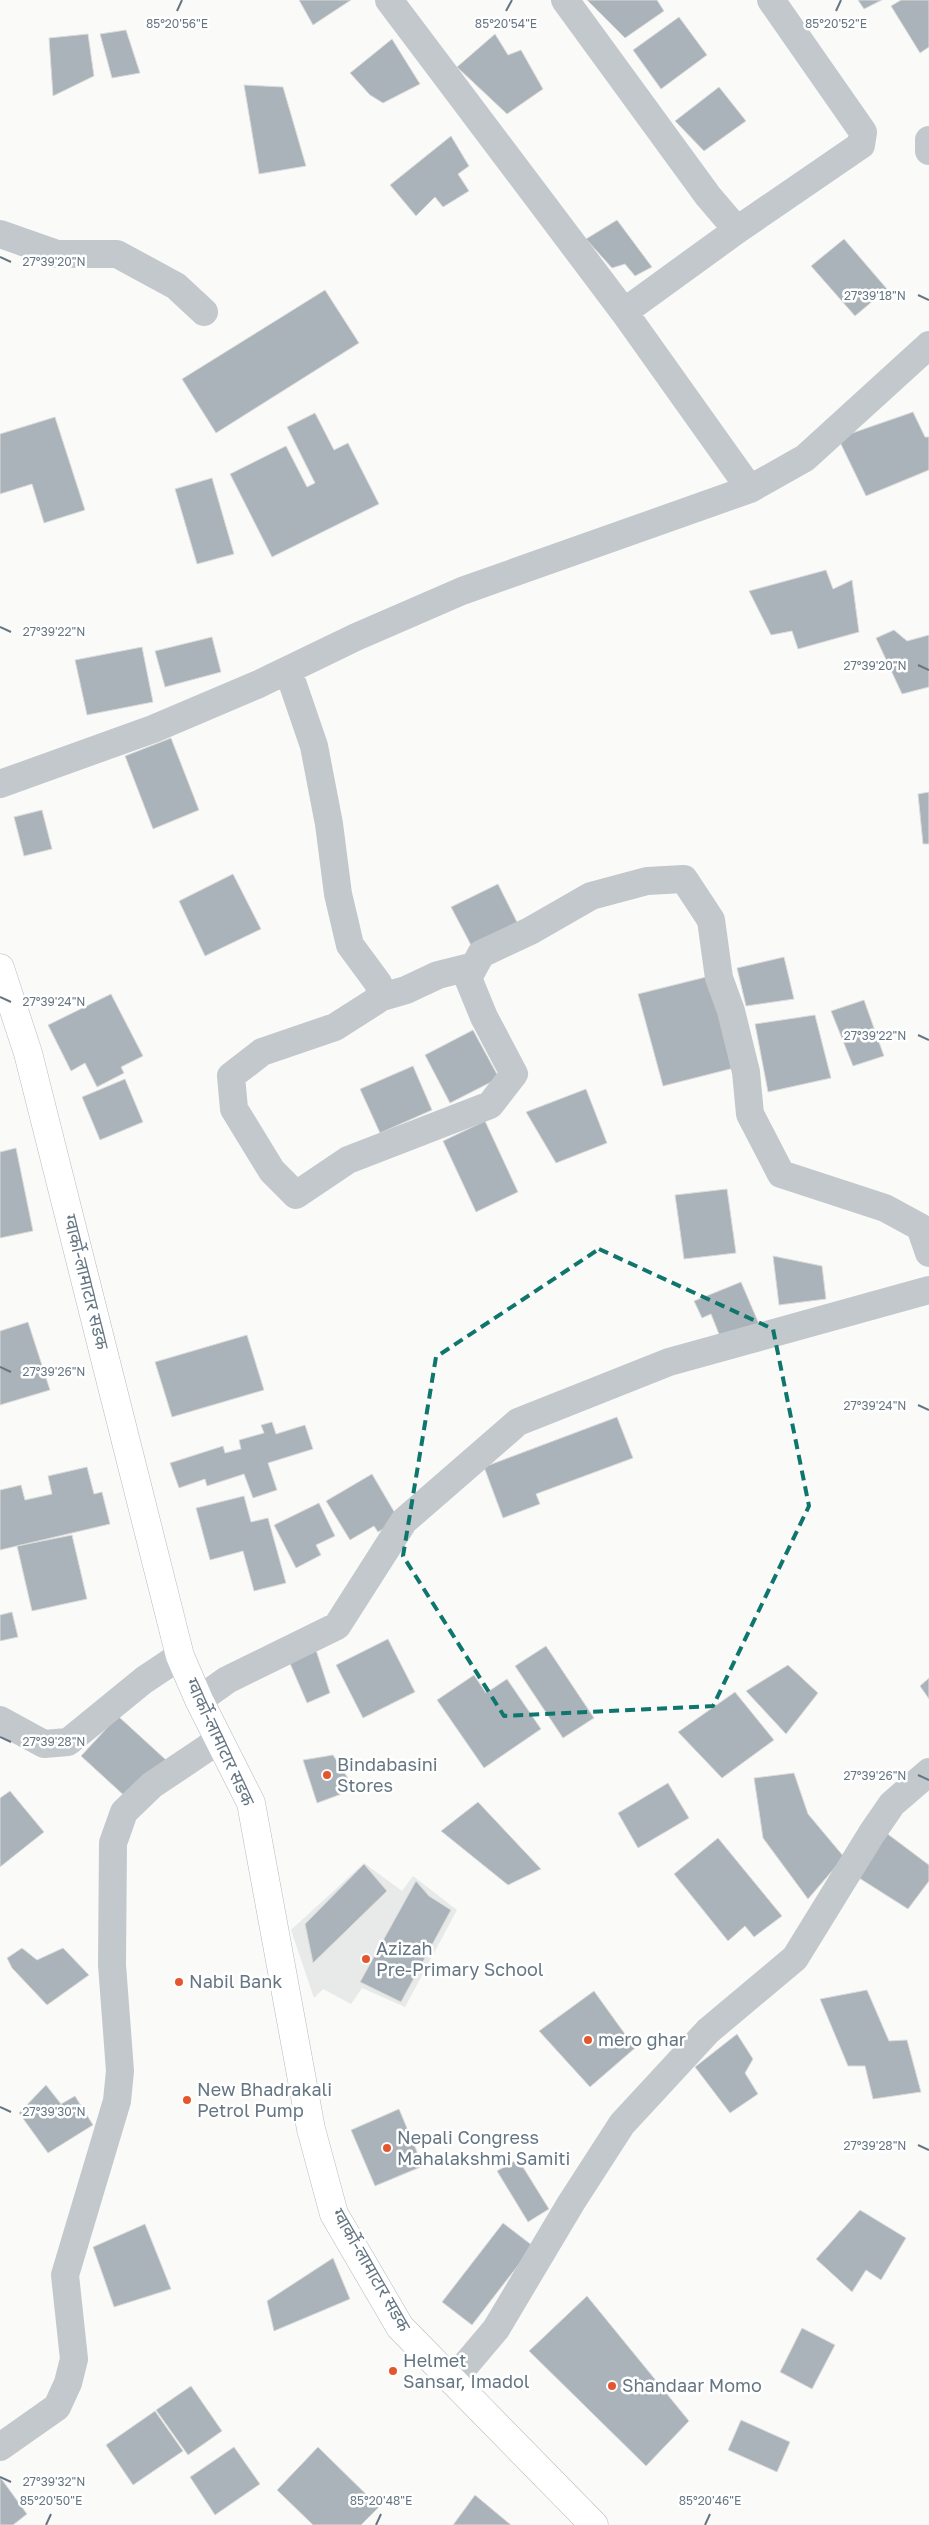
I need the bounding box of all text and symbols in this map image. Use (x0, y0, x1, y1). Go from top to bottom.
text: 85°20'56"E (146, 16, 208, 31)
text: 85°20'54"E (475, 16, 537, 31)
text: 85°20'52"E (805, 16, 867, 31)
text: 27°39'20"N (22, 254, 86, 269)
text: 27°39'18"N (844, 288, 906, 303)
text: 27°39'22"N (23, 624, 85, 639)
text: 27°39'20"N (843, 658, 907, 673)
text: 27°39'24"N (22, 994, 86, 1009)
text: 27°39'22"N (844, 1028, 906, 1043)
street label: ग्वार्को-लामाटार सडक (60, 1212, 115, 1353)
text: 27°39'26"N (23, 1364, 85, 1379)
text: 27°39'24"N (843, 1398, 907, 1413)
street label: ग्वार्को-लामाटार सडक (182, 1674, 261, 1810)
text: 27°39'28"N (22, 1734, 86, 1749)
place label: Bindabasini Stores (337, 1753, 438, 1796)
text: 27°39'26"N (844, 1768, 906, 1783)
marker: Bindabasini Stores (321, 1769, 333, 1781)
place label: Azizah Pre-Primary School (376, 1937, 544, 1980)
marker: Azizah Pre-Primary School (360, 1953, 372, 1965)
place label: Nabil Bank (189, 1970, 282, 1992)
marker: Nabil Bank (173, 1976, 185, 1988)
place label: mero ghar (598, 2028, 686, 2050)
marker: mero ghar (582, 2034, 594, 2046)
place label: New Bhadrakali Petrol Pump (197, 2078, 332, 2121)
marker: New Bhadrakali Petrol Pump (181, 2094, 193, 2106)
text: 27°39'30"N (22, 2104, 86, 2119)
place label: Nepali Congress Mahalakshmi Samiti (397, 2126, 570, 2169)
text: 27°39'28"N (843, 2138, 907, 2153)
marker: Nepali Congress Mahalakshmi Samiti (381, 2142, 393, 2154)
street label: ग्वार्को-लामाटार सडक (328, 2204, 417, 2336)
place label: Helmet Sansar, Imadol (403, 2349, 530, 2392)
marker: Helmet Sansar, Imadol (387, 2365, 399, 2377)
place label: Shandaar Momo (622, 2374, 762, 2396)
marker: Shandaar Momo (606, 2380, 618, 2392)
text: 27°39'32"N (23, 2474, 85, 2489)
text: 85°20'50"E (20, 2493, 82, 2508)
text: 85°20'48"E (350, 2493, 412, 2508)
text: 85°20'46"E (679, 2493, 741, 2508)

